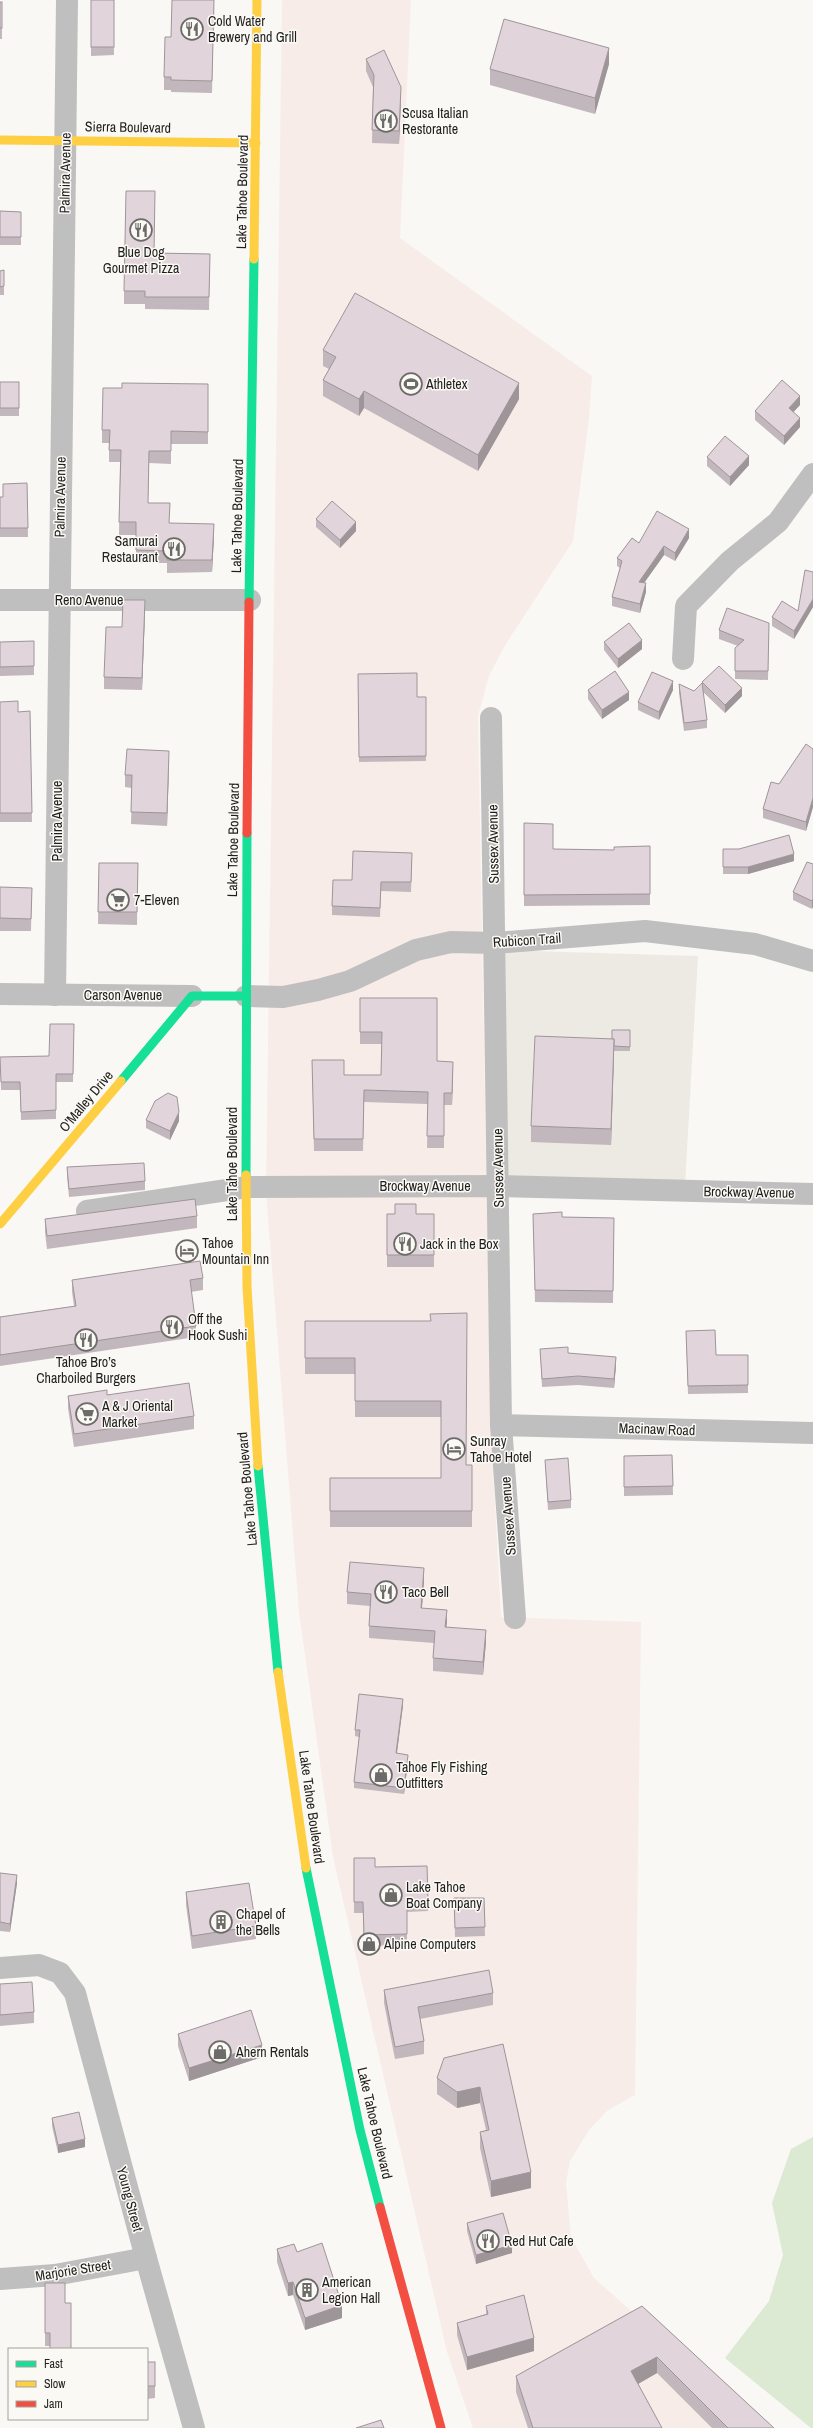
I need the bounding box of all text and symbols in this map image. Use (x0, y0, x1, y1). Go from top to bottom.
place label: Cold Water Brewery and Grill (208, 12, 297, 46)
restaurant icon: Cold Water Brewery and Grill (179, 16, 205, 42)
place label: Scusa Italian Restorante (402, 104, 468, 138)
restaurant icon: Scusa Italian Restorante (373, 108, 399, 134)
street label: Sierra Boulevard (85, 117, 171, 137)
street label: Palmira Avenue (55, 132, 75, 214)
street label: Lake Tahoe Boulevard (232, 135, 252, 249)
restaurant icon: Blue Dog Gourmet Pizza (128, 217, 154, 243)
place label: Blue Dog Gourmet Pizza (103, 243, 180, 277)
sports icon: Athletex (398, 371, 424, 397)
place label: Athletex (425, 375, 468, 393)
street label: Palmira Avenue (50, 456, 70, 538)
street label: Lake Tahoe Boulevard (227, 459, 247, 573)
place label: Samurai Restaurant (102, 532, 158, 566)
restaurant icon: Samurai Restaurant (161, 536, 187, 562)
street label: Reno Avenue (55, 591, 123, 609)
street label: Palmira Avenue (48, 781, 66, 861)
street label: Lake Tahoe Boulevard (223, 783, 243, 897)
street label: Sussex Avenue (483, 804, 503, 884)
supermarket icon: 7-Eleven (105, 887, 131, 913)
place label: 7-Eleven (134, 891, 179, 909)
street label: Rubicon Trail (492, 929, 562, 951)
street label: Carson Avenue (84, 986, 162, 1004)
street label: O'Malley Drive (55, 1067, 117, 1135)
street label: Lake Tahoe Boulevard (223, 1107, 241, 1221)
street label: Sussex Avenue (488, 1128, 508, 1208)
street label: Brockway Avenue (379, 1177, 471, 1195)
street label: Brockway Avenue (703, 1182, 795, 1202)
restaurant icon: Jack in the Box (392, 1231, 418, 1257)
place label: Tahoe Mountain Inn (202, 1234, 269, 1268)
place label: Jack in the Box (420, 1235, 499, 1253)
hotel icon: Tahoe Mountain Inn (174, 1238, 200, 1264)
place label: Off the Hook Sushi (188, 1310, 247, 1344)
restaurant icon: Off the Hook Sushi (159, 1314, 185, 1340)
restaurant icon: Tahoe Bro’s Charboiled Burgers (73, 1327, 99, 1353)
place label: Tahoe Bro’s Charboiled Burgers (36, 1353, 136, 1387)
place label: A & J Oriental Market (101, 1397, 173, 1431)
supermarket icon: A & J Oriental Market (74, 1401, 100, 1427)
street label: Macinaw Road (618, 1419, 696, 1439)
street label: Lake Tahoe Boulevard (233, 1431, 261, 1547)
place label: Sunray Tahoe Hotel (470, 1432, 532, 1466)
hotel icon: Sunray Tahoe Hotel (441, 1436, 467, 1462)
street label: Sussex Avenue (496, 1476, 520, 1556)
restaurant icon: Taco Bell (373, 1579, 399, 1605)
place label: Taco Bell (402, 1583, 449, 1601)
street label: Lake Tahoe Boulevard (295, 1749, 329, 1865)
place label: Tahoe Fly Fishing Outfitters (396, 1758, 488, 1792)
shop icon: Tahoe Fly Fishing Outfitters (368, 1762, 394, 1788)
place label: Lake Tahoe Boat Company (406, 1878, 482, 1912)
shop icon: Lake Tahoe Boat Company (378, 1882, 404, 1908)
place label: Chapel of the Bells (236, 1905, 286, 1939)
building icon: Chapel of the Bells (208, 1909, 234, 1935)
shop icon: Alpine Computers (356, 1931, 382, 1957)
place label: Alpine Computers (383, 1935, 476, 1953)
shop icon: Ahern Rentals (207, 2039, 233, 2065)
place label: Ahern Rentals (235, 2043, 309, 2061)
street label: Lake Tahoe Boulevard (353, 2065, 397, 2181)
street label: Young Street (113, 2165, 147, 2233)
restaurant icon: Red Hut Cafe (475, 2228, 501, 2254)
place label: Red Hut Cafe (504, 2232, 574, 2250)
street label: Marjorie Street (34, 2255, 112, 2285)
place label: American Legion Hall (321, 2273, 380, 2307)
building icon: American Legion Hall (294, 2277, 320, 2303)
legend (8, 2348, 148, 2420)
text: Fast (44, 2356, 63, 2372)
text: Slow (44, 2376, 66, 2392)
text: Jam (44, 2396, 63, 2412)

